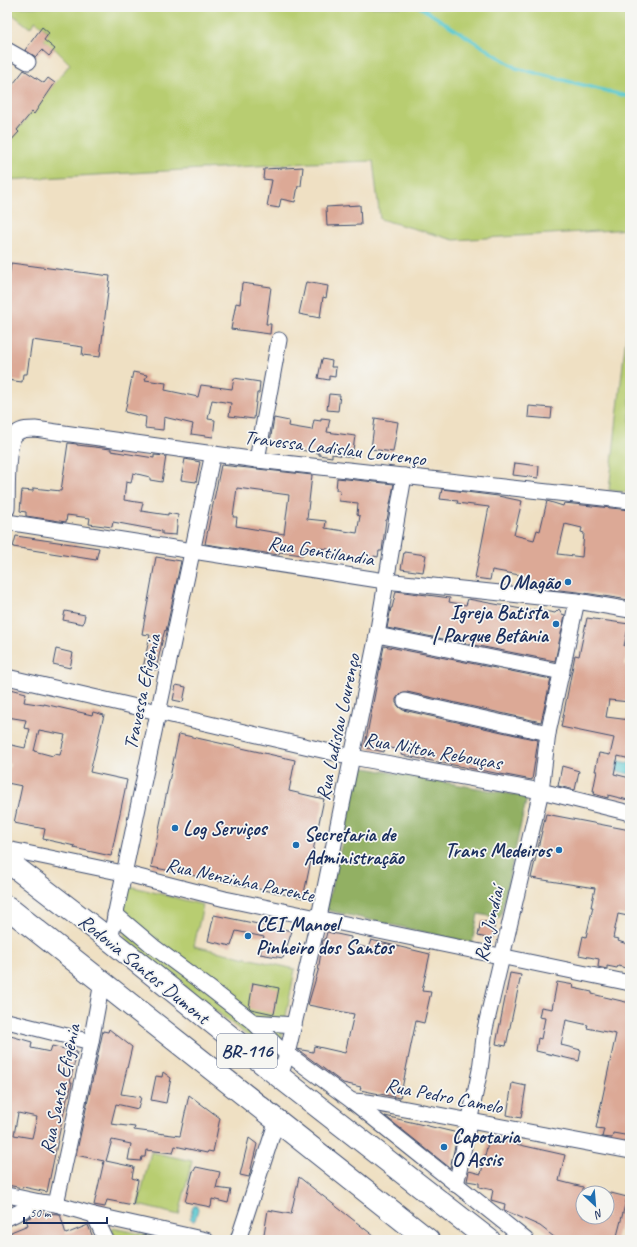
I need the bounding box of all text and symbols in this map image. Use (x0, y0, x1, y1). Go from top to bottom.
street label: Travessa Ladislau Lourenço (243, 424, 428, 472)
street label: Rua Gentilandia (266, 530, 377, 572)
place label: O Magão (498, 570, 562, 595)
marker: O Magão (563, 577, 573, 587)
place label: Igreja Batista | Parque Betânia (432, 600, 550, 648)
marker: Igreja Batista | Parque Betânia (551, 619, 561, 629)
street label: Travessa Efigênia (118, 630, 167, 752)
street label: Rua Ladislau Lourenço (310, 651, 366, 802)
street label: Rua Nilton Rebouças (362, 727, 506, 776)
place label: Log Serviços (183, 816, 269, 841)
place label: Secretaria de Administração (304, 822, 406, 870)
marker: Log Serviços (170, 823, 180, 833)
place label: Trans Medeiros (445, 838, 553, 863)
marker: Secretaria de Administração (291, 840, 301, 850)
marker: Trans Medeiros (554, 845, 564, 855)
street label: Rua Nenzinha Parente (164, 852, 318, 908)
street label: Rua Jundiaí (468, 880, 511, 964)
street label: Rodovia Santos Dumont (73, 909, 216, 1031)
place label: CEI Manoel Pinheiro dos Santos (256, 912, 395, 960)
marker: CEI Manoel Pinheiro dos Santos (243, 931, 253, 941)
street label: Rua Santa Efigênia (34, 1020, 86, 1156)
road number: BR-116 (217, 1034, 277, 1068)
street label: Rua Pedro Camelo (383, 1072, 506, 1120)
place label: Capotaria O Assis (452, 1124, 521, 1172)
marker: Capotaria O Assis (439, 1142, 449, 1152)
north arrow (575, 1185, 615, 1225)
scale bar (24, 1199, 107, 1225)
text: 50 m (30, 1205, 52, 1221)
text: N (591, 1206, 606, 1223)

